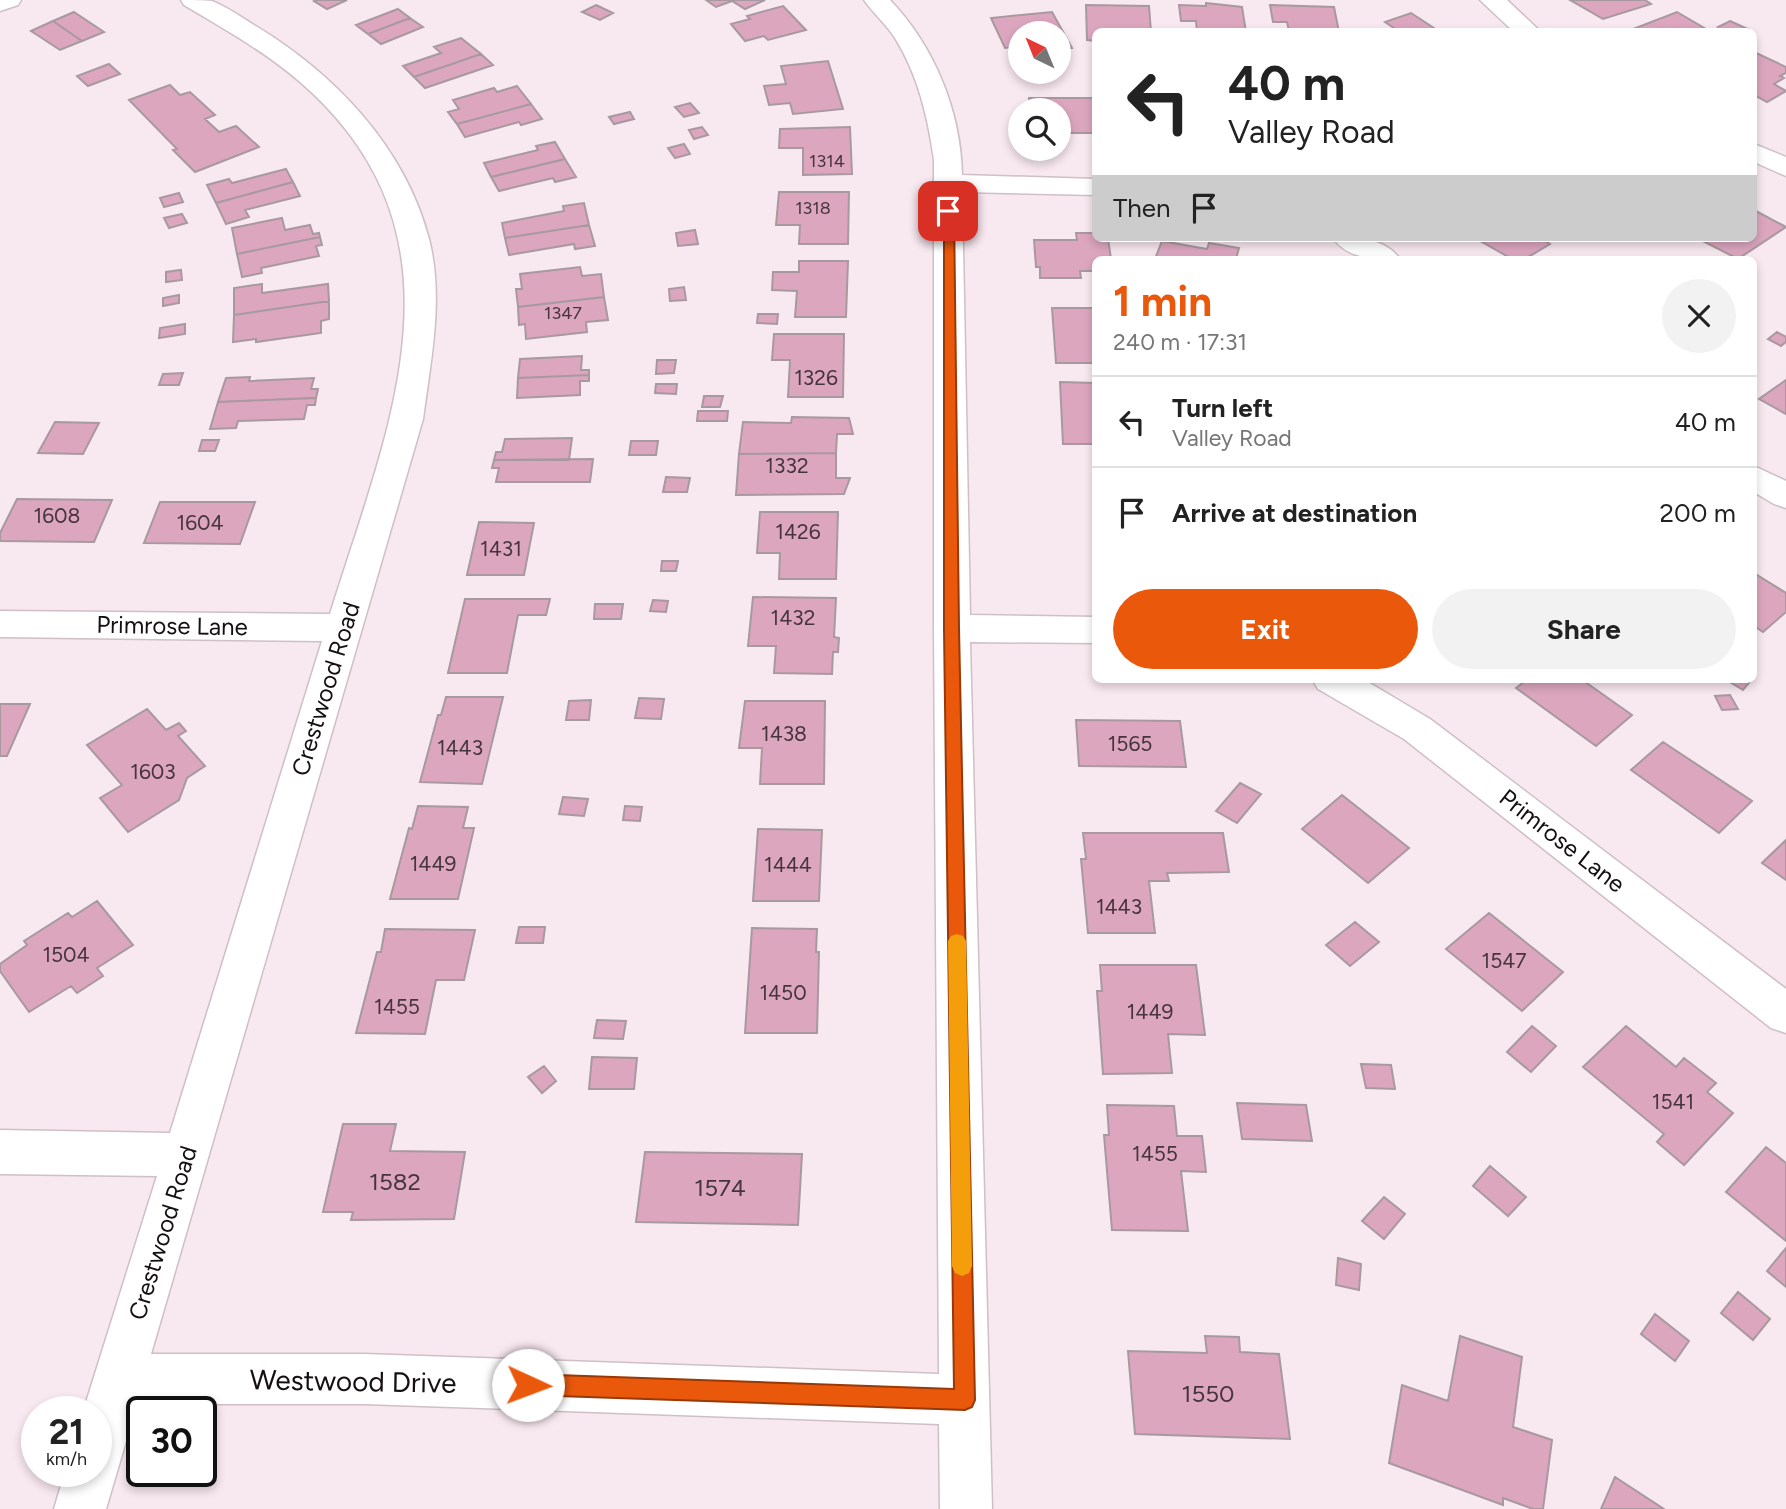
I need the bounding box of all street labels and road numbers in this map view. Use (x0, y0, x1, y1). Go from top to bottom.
street label: Crestwood Road (285, 598, 366, 779)
street label: Primrose Lane (96, 610, 248, 641)
street label: Primrose Lane (1494, 783, 1631, 899)
street label: Crestwood Road (122, 1142, 203, 1323)
street label: Westwood Drive (249, 1362, 457, 1400)

